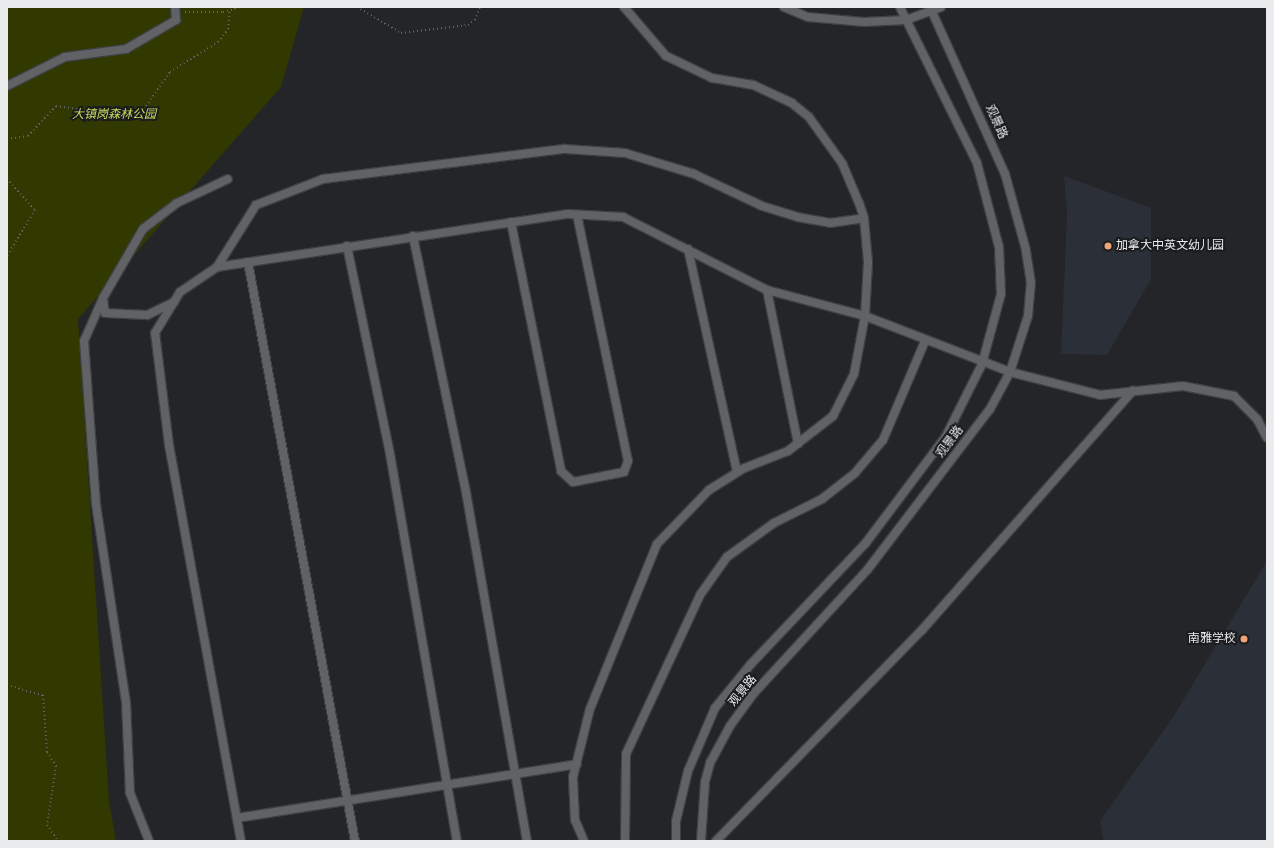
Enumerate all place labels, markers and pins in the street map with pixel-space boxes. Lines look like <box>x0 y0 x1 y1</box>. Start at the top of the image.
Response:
place label: 加拿大中英文幼儿园 <box>1116 239 1224 253</box>
marker: 加拿大中英文幼儿园 <box>1103 241 1113 251</box>
place label: 南雅学校 <box>1188 632 1236 646</box>
marker: 南雅学校 <box>1239 634 1249 644</box>

